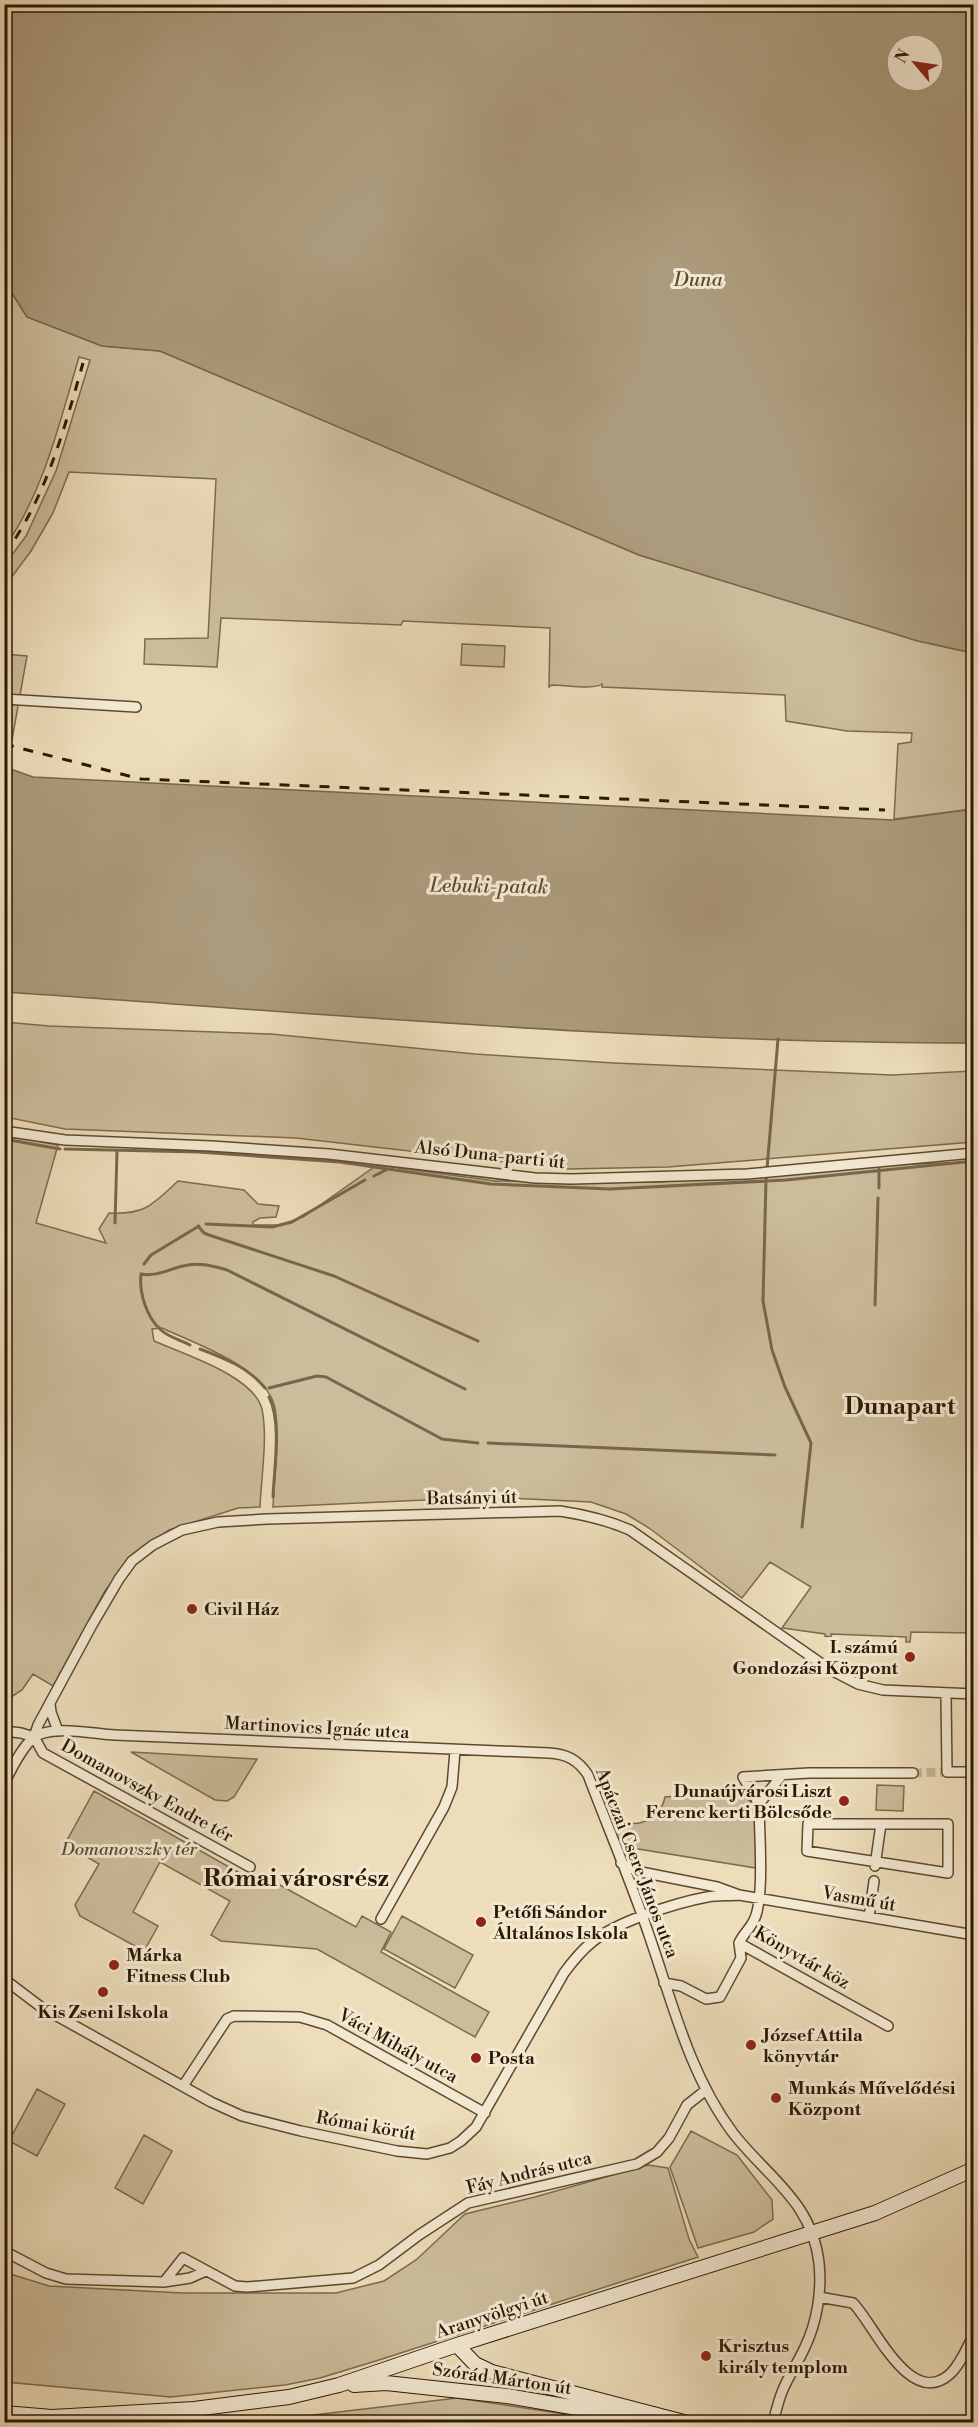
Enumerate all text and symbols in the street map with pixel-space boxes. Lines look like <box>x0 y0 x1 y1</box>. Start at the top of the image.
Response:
north arrow <box>885 33 945 93</box>
text: N <box>891 46 915 67</box>
water label: Duna <box>673 268 723 293</box>
water label: Lebuki-patak <box>429 873 548 901</box>
street label: Alsó Duna-parti út <box>413 1136 567 1174</box>
district label: Dunapart <box>844 1392 956 1422</box>
street label: Batsányi út <box>425 1486 518 1510</box>
place label: Civil Ház <box>204 1598 280 1621</box>
marker: Civil Ház <box>185 1602 199 1616</box>
place label: I. számú Gondozási Központ <box>733 1636 899 1680</box>
marker: I. számú Gondozási Központ <box>903 1650 917 1664</box>
street label: Martinovics Ignác utca <box>224 1712 411 1744</box>
street label: Domanovszky Endre tér <box>57 1734 237 1848</box>
street label: Apáczai Csere János utca <box>590 1764 684 1962</box>
place label: Dunaújvárosi Liszt Ferenc kerti Bölcsőde <box>646 1780 833 1824</box>
marker: Dunaújvárosi Liszt Ferenc kerti Bölcsőde <box>837 1794 851 1808</box>
park label: Domanovszky tér <box>60 1838 197 1861</box>
district label: Római városrész <box>203 1864 389 1894</box>
street label: Vasmű út <box>819 1881 898 1917</box>
place label: Petőfi Sándor Általános Iskola <box>492 1901 628 1945</box>
marker: Petőfi Sándor Általános Iskola <box>474 1915 488 1929</box>
street label: Könyvtár köz <box>750 1921 854 1995</box>
place label: Márka Fitness Club <box>126 1944 230 1988</box>
marker: Márka Fitness Club <box>107 1958 121 1972</box>
marker: Kis Zseni Iskola <box>96 1985 110 1999</box>
place label: Kis Zseni Iskola <box>37 2001 169 2024</box>
street label: Váci Mihály utca <box>333 2003 463 2089</box>
place label: József Attila könyvtár <box>760 2024 863 2068</box>
marker: József Attila könyvtár <box>744 2038 758 2052</box>
place label: Posta <box>488 2047 535 2070</box>
marker: Posta <box>469 2051 483 2065</box>
place label: Munkás Művelődési Központ <box>788 2077 956 2121</box>
marker: Munkás Művelődési Központ <box>769 2091 783 2105</box>
street label: Római körút <box>314 2106 418 2146</box>
street label: Fáy András utca <box>464 2146 595 2200</box>
street label: Aranyvölgyi út <box>432 2286 552 2344</box>
place label: Krisztus király templom <box>718 2335 849 2379</box>
marker: Krisztus király templom <box>699 2349 713 2363</box>
street label: Szórád Márton út <box>431 2358 574 2400</box>

